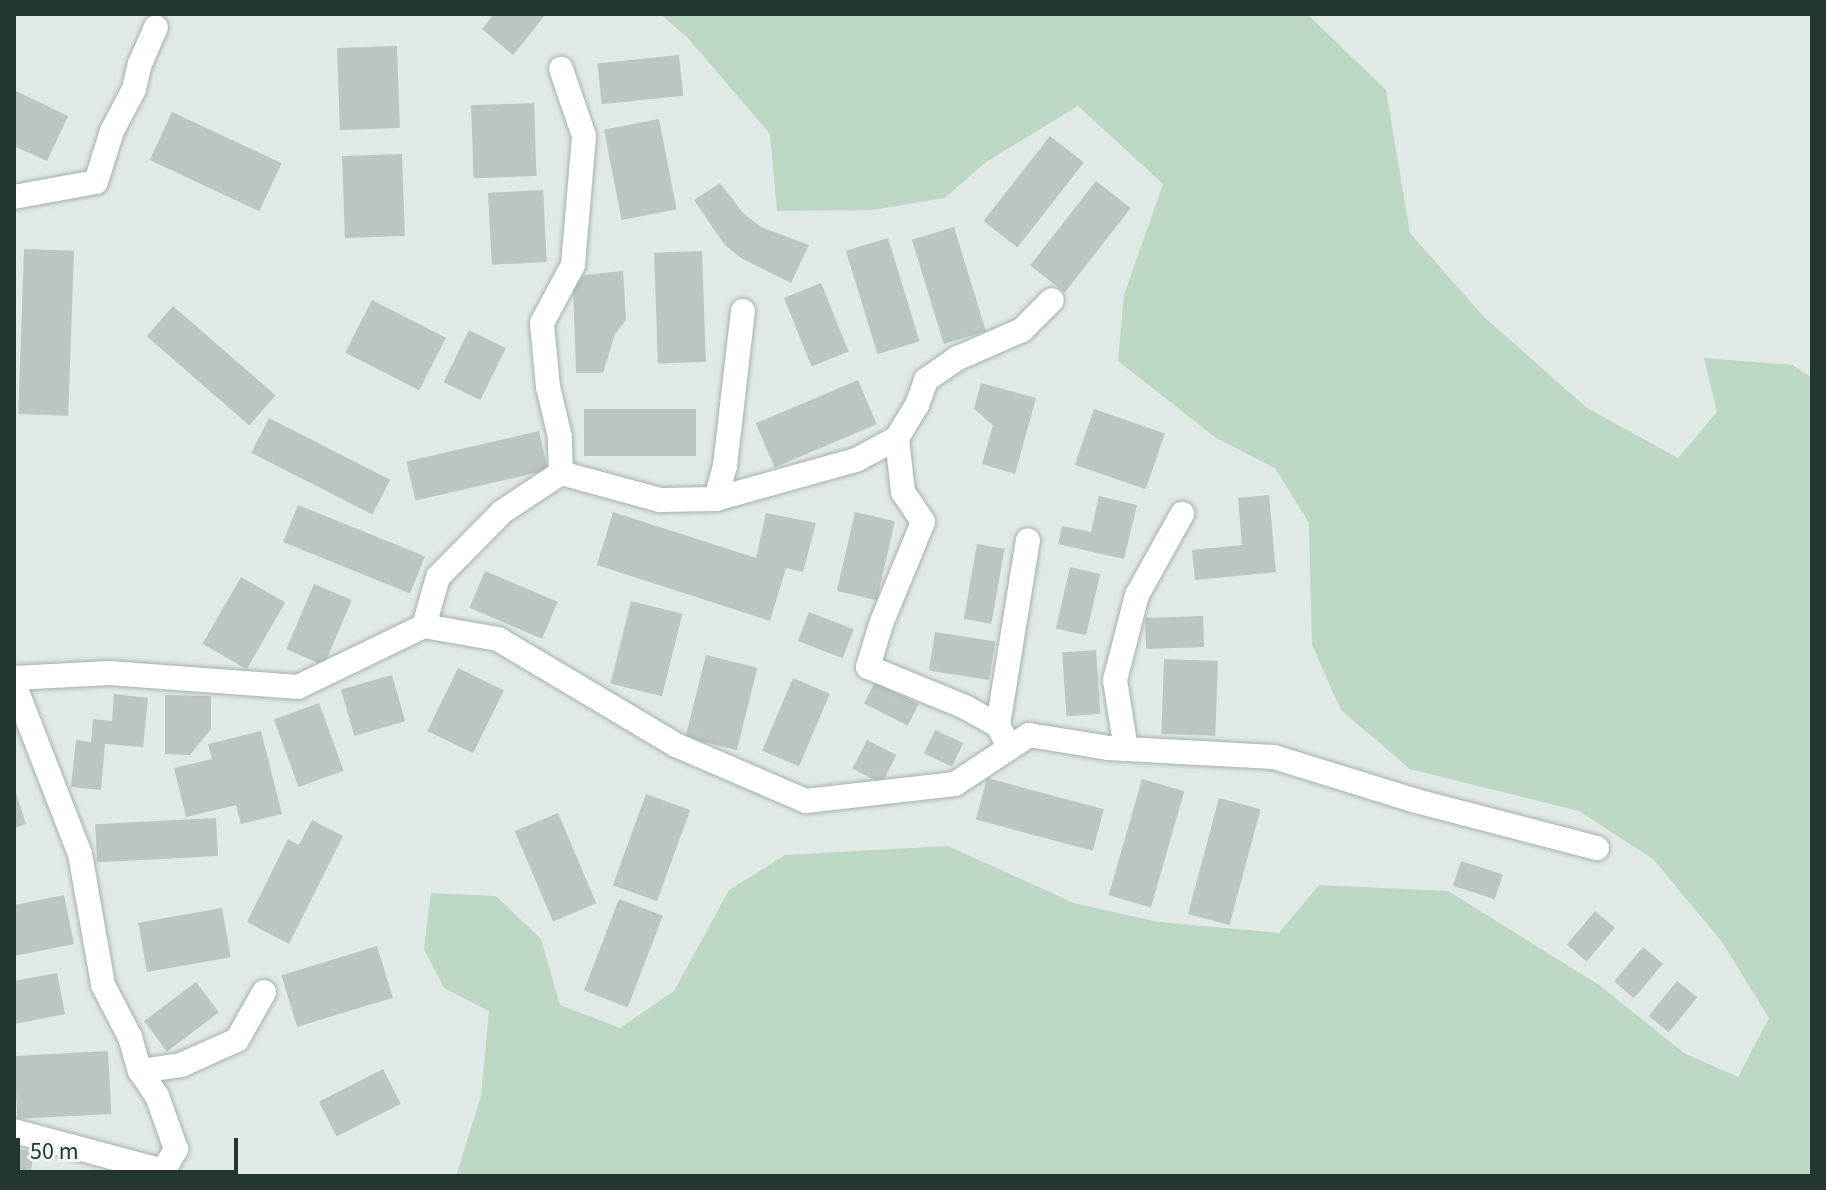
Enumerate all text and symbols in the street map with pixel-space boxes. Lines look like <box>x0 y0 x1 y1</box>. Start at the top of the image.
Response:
scale bar <box>20 1122 242 1172</box>
text: 50 m <box>30 1134 79 1169</box>

